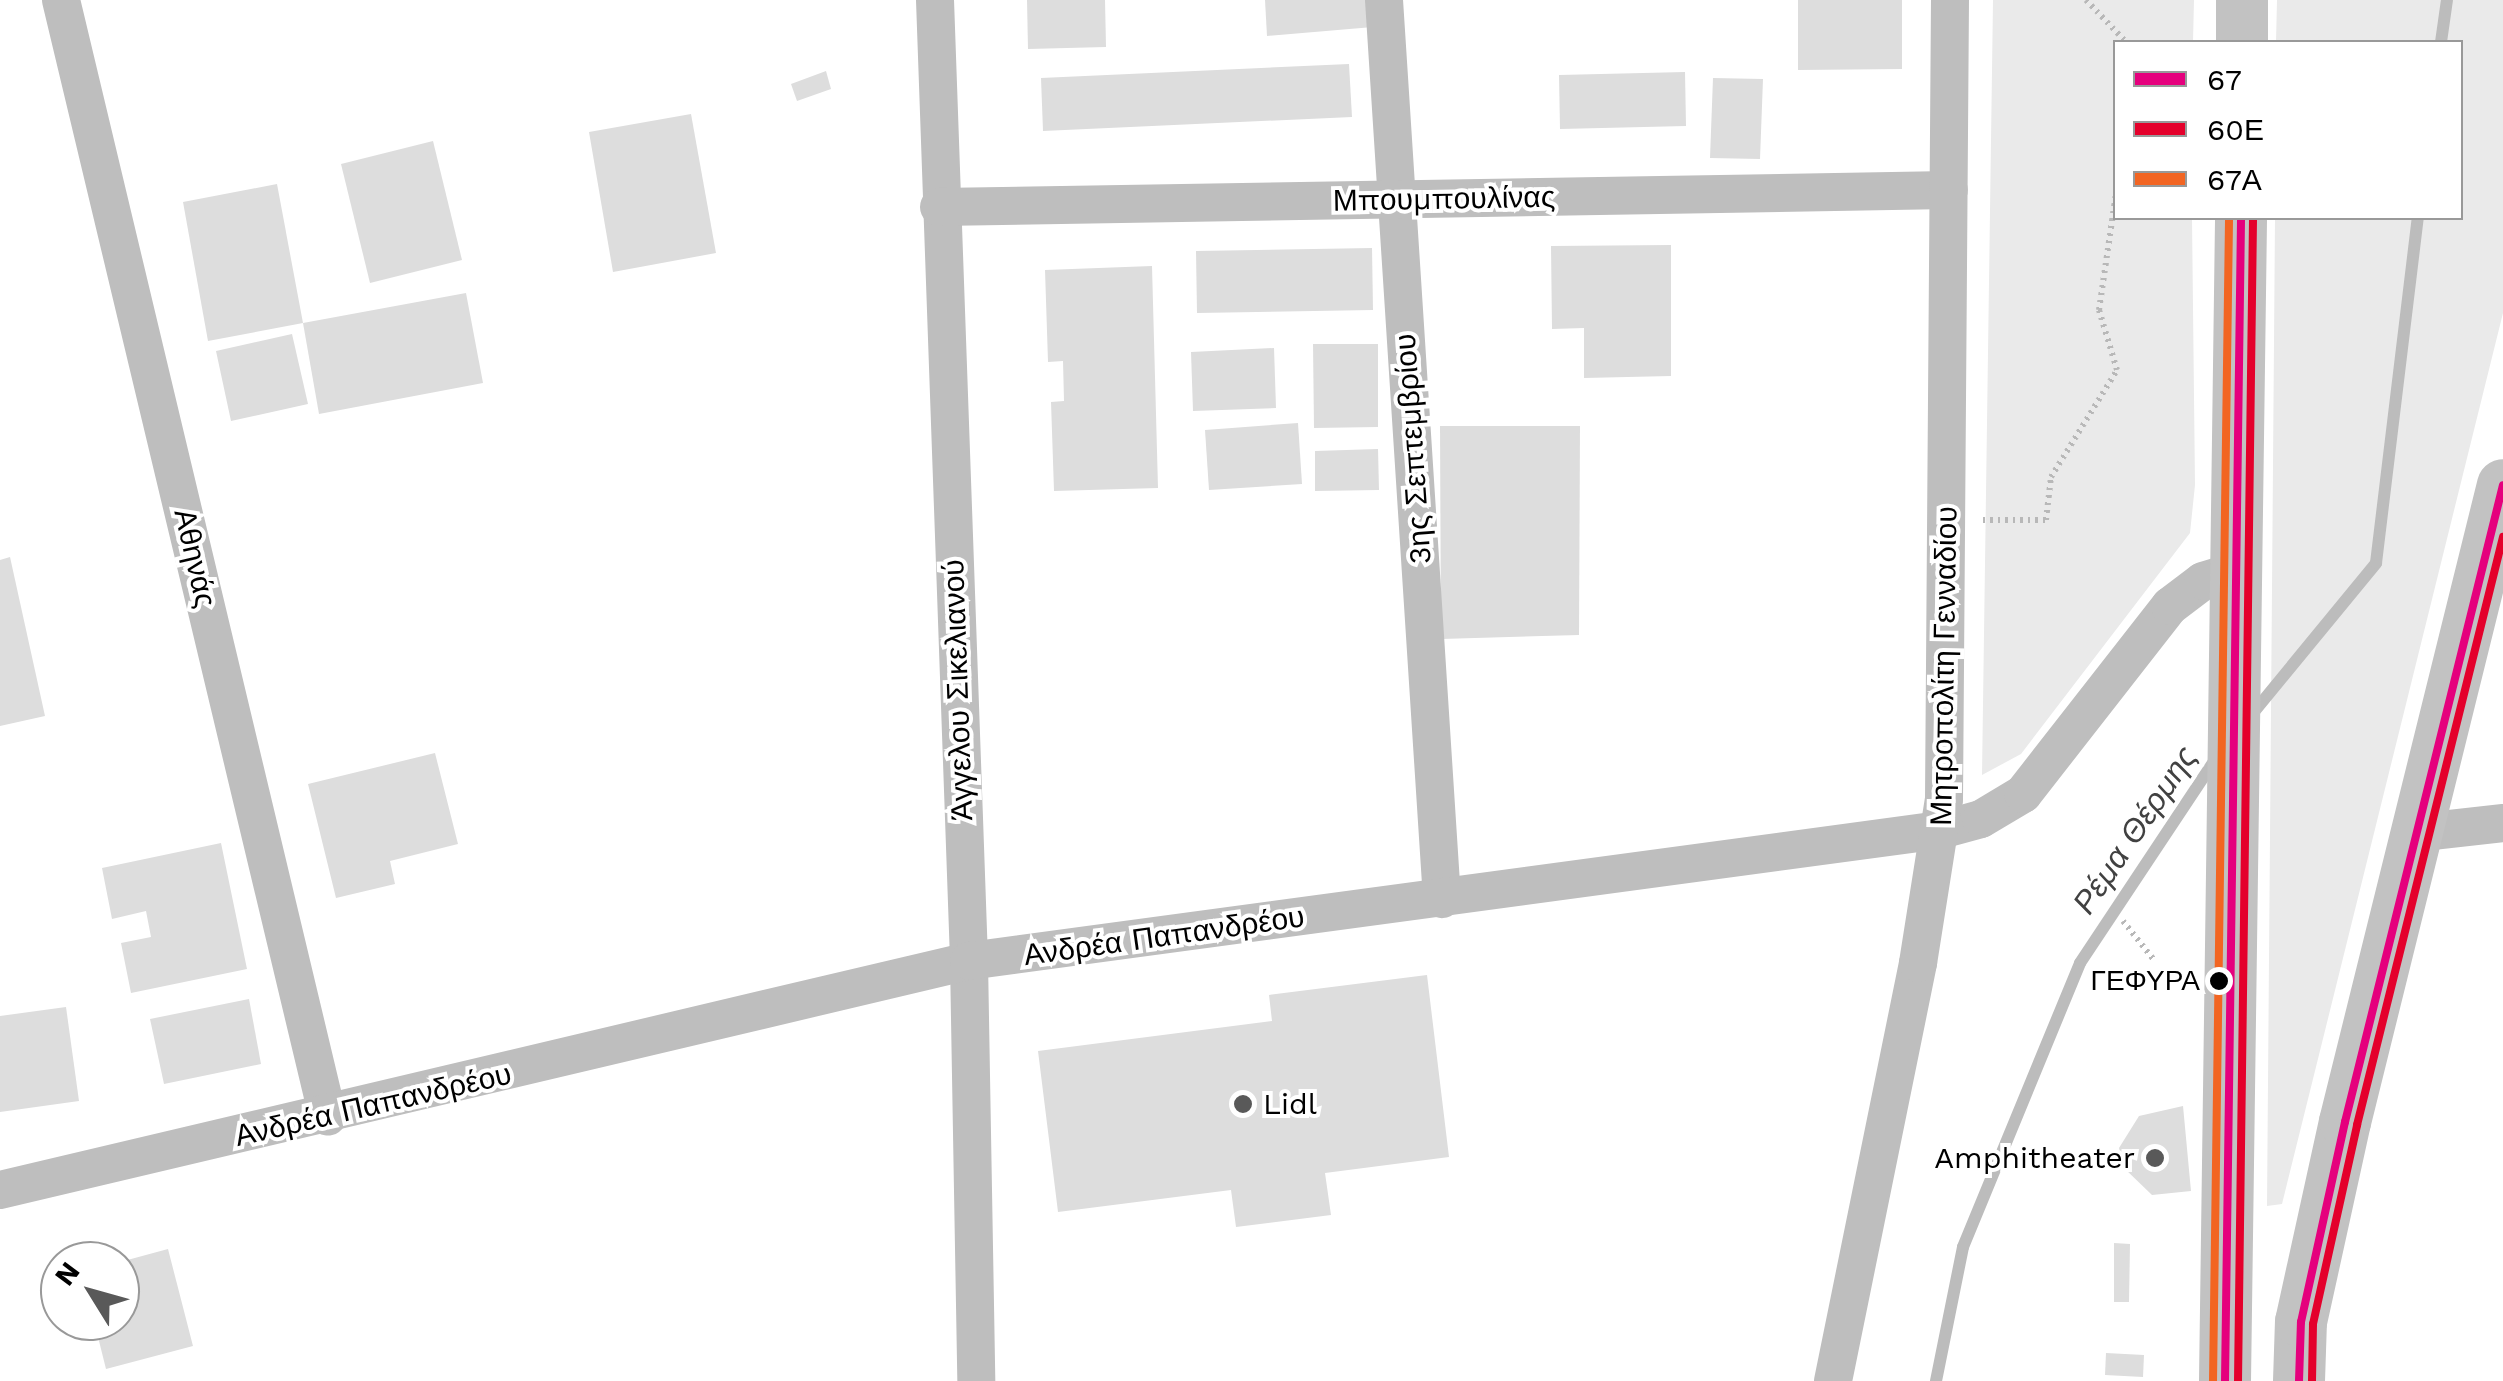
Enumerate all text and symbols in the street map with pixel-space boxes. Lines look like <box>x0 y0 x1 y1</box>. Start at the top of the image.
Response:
legend <box>2113 40 2463 220</box>
text: 67 <box>2207 62 2242 97</box>
text: 60Ε <box>2207 112 2264 147</box>
text: 67Α <box>2207 162 2262 197</box>
street label: Μπουμπουλίνας <box>1332 179 1556 219</box>
street label: 3ης Σεπτεμβρίου <box>1387 333 1439 565</box>
street label: Αθηνάς <box>166 505 224 611</box>
street label: Μητροπολίτη Γενναδίου <box>1923 506 1965 826</box>
street label: Άγγελου Σικελιανού <box>935 559 981 821</box>
water label: Ρέμα Θέρμης <box>2065 739 2205 921</box>
street label: Ανδρέα Παπανδρέου <box>1021 898 1307 974</box>
place label: ΓΕΦΥΡΑ <box>2091 964 2200 998</box>
marker: ΓΕΦΥΡΑ <box>2209 971 2229 991</box>
street label: Ανδρέα Παπανδρέου <box>231 1056 515 1154</box>
place label: Lidl <box>1263 1086 1317 1122</box>
marker: Lidl <box>1232 1093 1254 1115</box>
place label: Amphitheater <box>1934 1140 2135 1176</box>
marker: Amphitheater <box>2144 1147 2166 1169</box>
north arrow <box>40 1241 140 1341</box>
text: N <box>48 1256 87 1292</box>

